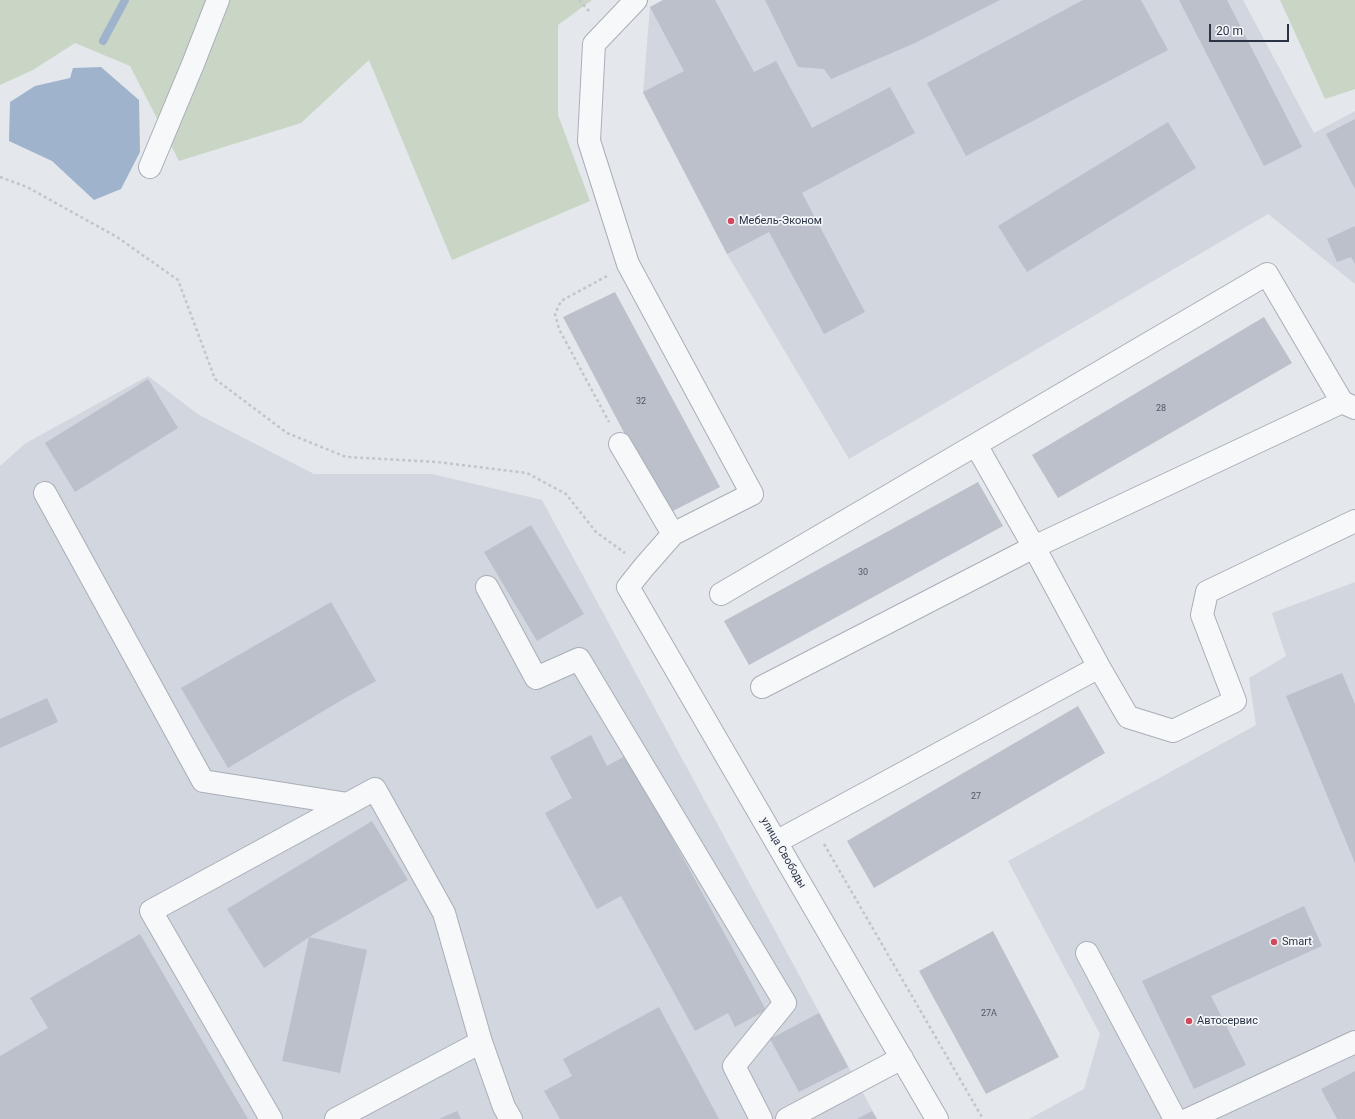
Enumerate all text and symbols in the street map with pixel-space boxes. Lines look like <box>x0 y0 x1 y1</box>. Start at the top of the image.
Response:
scale bar <box>1211 16 1291 42</box>
text: 20 m <box>1216 24 1243 38</box>
place label: Мебель-Эконом <box>739 214 822 228</box>
marker: Мебель-Эконом <box>726 216 736 226</box>
house number: 32 <box>636 397 646 407</box>
house number: 28 <box>1156 404 1166 414</box>
house number: 30 <box>858 568 868 578</box>
house number: 27 <box>971 792 981 802</box>
street label: улица Свободы <box>757 815 809 891</box>
place label: Smart <box>1282 935 1312 949</box>
marker: Smart <box>1269 937 1279 947</box>
house number: 27А <box>981 1009 997 1019</box>
place label: Автосервис <box>1197 1014 1258 1028</box>
marker: Автосервис <box>1184 1016 1194 1026</box>

